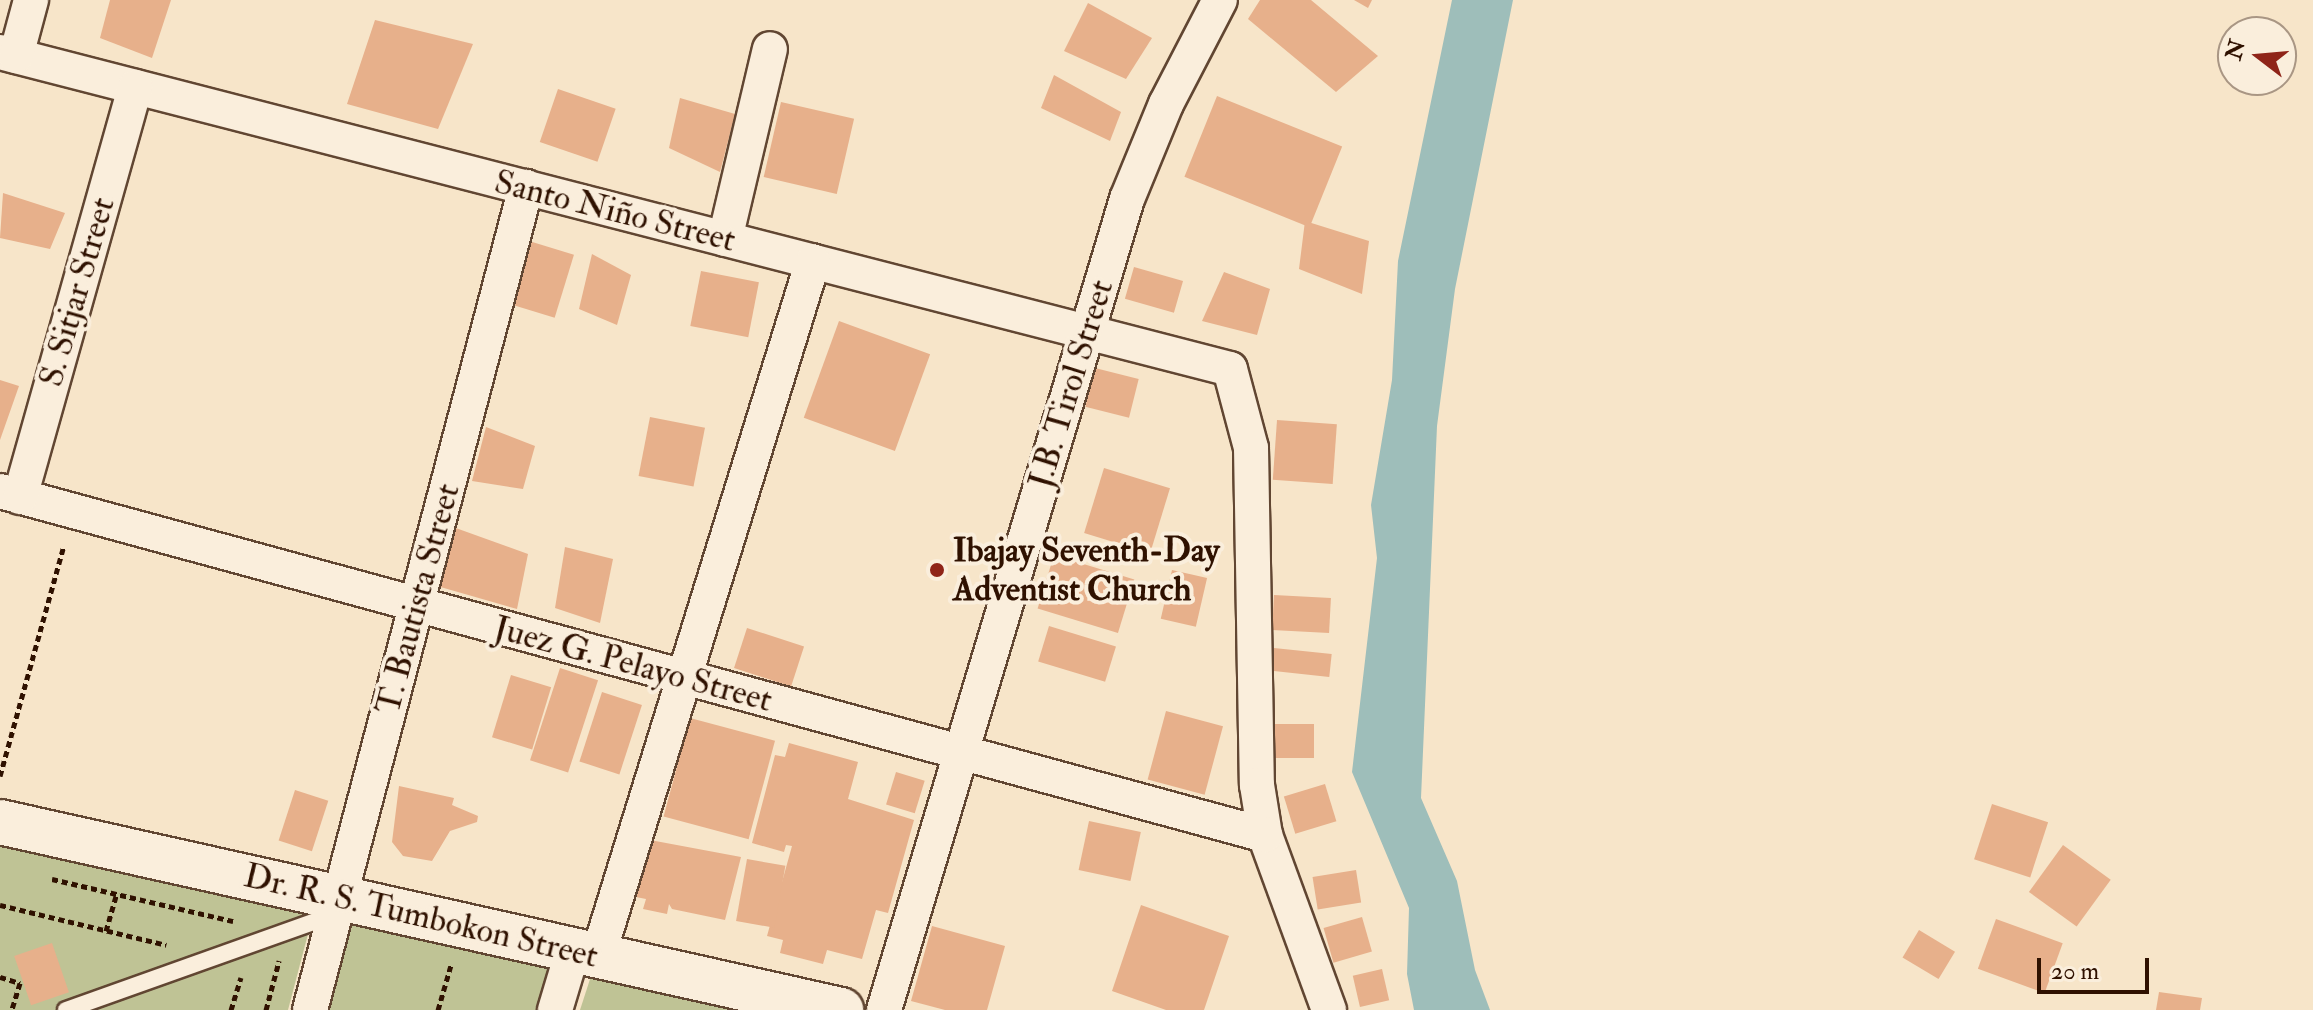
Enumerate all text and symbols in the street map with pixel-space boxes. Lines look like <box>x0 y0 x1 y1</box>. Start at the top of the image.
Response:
north arrow <box>2217 16 2297 96</box>
text: N <box>2220 37 2252 63</box>
street label: Santo Niño Street <box>490 161 740 261</box>
street label: S. Sitjar Street <box>31 193 123 391</box>
street label: J.B. Tirol Street <box>1020 275 1122 493</box>
street label: T. Bautista Street <box>368 479 468 719</box>
place label: Ibajay Seventh-Day Adventist Church <box>953 530 1220 610</box>
marker: Ibajay Seventh-Day Adventist Church <box>928 561 946 579</box>
street label: Juez G. Pelayo Street <box>489 607 777 721</box>
street label: Dr. R. S. Tumbokon Street <box>240 855 602 977</box>
scale bar <box>2041 942 2153 992</box>
text: 20 m <box>2051 956 2099 987</box>

